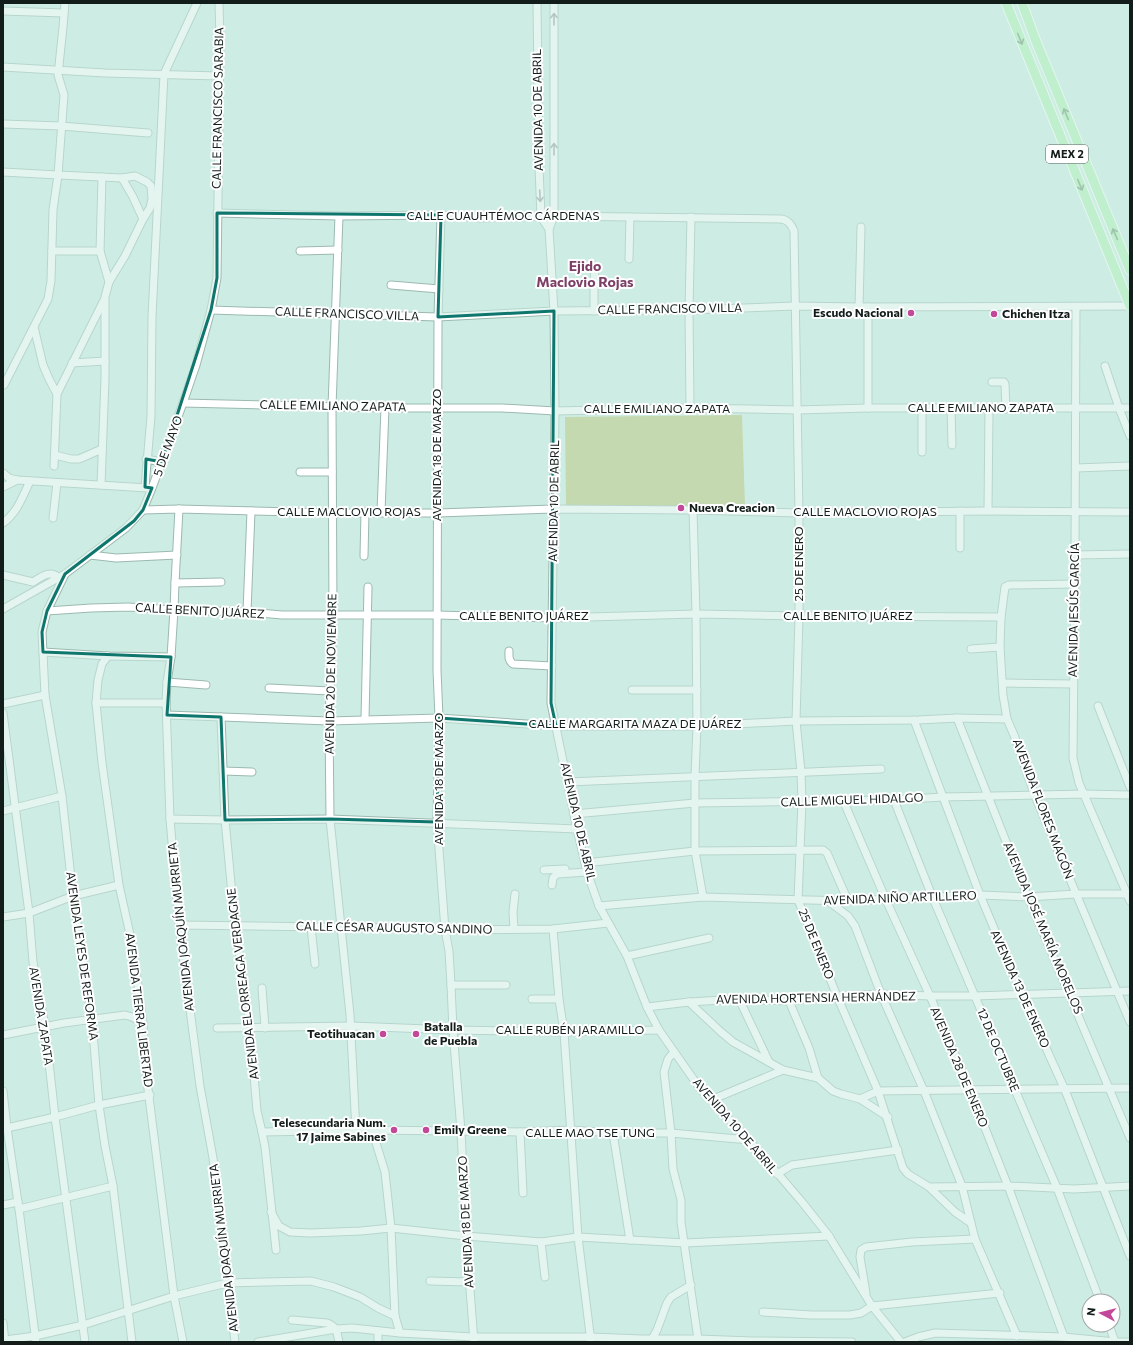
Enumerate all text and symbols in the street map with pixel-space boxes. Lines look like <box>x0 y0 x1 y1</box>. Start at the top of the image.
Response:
one-way arrow <box>550 13 558 26</box>
street label: CALLE FRANCISCO SARABIA <box>209 27 225 189</box>
one-way arrow <box>1017 33 1025 45</box>
street label: AVENIDA 10 DE ABRIL <box>529 49 545 171</box>
one-way arrow <box>1061 108 1069 120</box>
one-way arrow <box>550 143 558 156</box>
road number: MEX 2 <box>1046 145 1088 163</box>
one-way arrow <box>1077 179 1084 191</box>
one-way arrow <box>537 189 544 202</box>
street label: CALLE CUAUHTÉMOC CÁRDENAS <box>406 208 600 222</box>
one-way arrow <box>1110 229 1118 241</box>
district label: Ejido Maclovio Rojas <box>536 257 634 290</box>
street label: CALLE FRANCISCO VILLA <box>598 300 742 316</box>
street label: CALLE FRANCISCO VILLA <box>275 303 419 323</box>
place label: Escudo Nacional <box>813 305 903 319</box>
place label: Chichen Itza <box>1002 306 1070 320</box>
marker: Escudo Nacional <box>906 308 916 318</box>
marker: Chichen Itza <box>989 309 999 319</box>
street label: AVENIDA 18 DE MARZO <box>429 388 443 521</box>
street label: CALLE EMILIANO ZAPATA <box>260 397 406 413</box>
street label: CALLE EMILIANO ZAPATA <box>908 400 1054 414</box>
street label: CALLE EMILIANO ZAPATA <box>584 401 730 415</box>
street label: 5 DE MAYO <box>150 413 185 478</box>
street label: AVENIDA 10 DE ABRIL <box>545 440 561 562</box>
place label: Nueva Creacion <box>689 500 775 514</box>
marker: Nueva Creacion <box>676 503 686 513</box>
street label: CALLE MACLOVIO ROJAS <box>277 504 421 519</box>
street label: CALLE MACLOVIO ROJAS <box>793 504 937 519</box>
street label: 25 DE ENERO <box>791 526 805 602</box>
street label: AVENIDA JESÚS GARCÍA <box>1065 542 1082 677</box>
street label: AVENIDA 20 DE NOVIEMBRE <box>322 593 338 755</box>
street label: CALLE BENITO JUÁREZ <box>135 600 265 621</box>
street label: CALLE BENITO JUÁREZ <box>459 608 589 623</box>
street label: CALLE BENITO JUÁREZ <box>783 608 913 623</box>
street label: AVENIDA 18 DE MARZO <box>431 712 445 845</box>
street label: CALLE MARGARITA MAZA DE JUÁREZ <box>528 716 742 731</box>
street label: AVENIDA FLORES MAGÓN <box>1011 737 1077 881</box>
street label: AVENIDA 10 DE ABRIL <box>558 761 600 883</box>
street label: CALLE MIGUEL HIDALGO <box>780 790 924 808</box>
street label: AVENIDA JOSÉ MARÍA MORELOS <box>1000 840 1087 1016</box>
street label: AVENIDA JOAQUÍN MURRIETA <box>164 842 197 1012</box>
street label: AVENIDA LEYES DE REFORMA <box>64 871 102 1041</box>
street label: AVENIDA ELORREAGA VERDAGNE <box>223 887 261 1081</box>
street label: AVENIDA NIÑO ARTILLERO <box>823 887 977 907</box>
street label: 25 DE ENERO <box>796 906 838 981</box>
street label: CALLE CÉSAR AUGUSTO SANDINO <box>296 918 493 936</box>
street label: AVENIDA 13 DE ENERO <box>989 927 1053 1050</box>
street label: AVENIDA TIERRA LIBERTAD <box>124 932 156 1088</box>
street label: AVENIDA ZAPATA <box>27 966 57 1066</box>
street label: AVENIDA HORTENSIA HERNÁNDEZ <box>716 988 916 1006</box>
street label: AVENIDA 28 DE ENERO <box>928 1004 992 1129</box>
street label: 12 DE OCTUBRE <box>975 1006 1023 1094</box>
place label: Batalla de Puebla <box>424 1019 477 1047</box>
street label: CALLE RUBÉN JARAMILLO <box>496 1022 645 1037</box>
place label: Teotihuacan <box>307 1026 375 1040</box>
marker: Teotihuacan <box>378 1029 388 1039</box>
marker: Batalla de Puebla <box>411 1029 421 1039</box>
street label: AVENIDA 10 DE ABRIL <box>690 1075 781 1176</box>
place label: Telesecundaria Num. 17 Jaime Sabines <box>272 1115 386 1144</box>
place label: Emily Greene <box>434 1122 507 1136</box>
marker: Telesecundaria Num. 17 Jaime Sabines <box>389 1125 399 1135</box>
marker: Emily Greene <box>421 1125 431 1135</box>
street label: CALLE MAO TSE TUNG <box>525 1125 655 1139</box>
street label: AVENIDA 18 DE MARZO <box>455 1155 475 1289</box>
street label: AVENIDA JOAQUÍN MURRIETA <box>206 1163 241 1333</box>
north arrow <box>1081 1293 1121 1333</box>
text: N <box>1084 1307 1098 1317</box>

